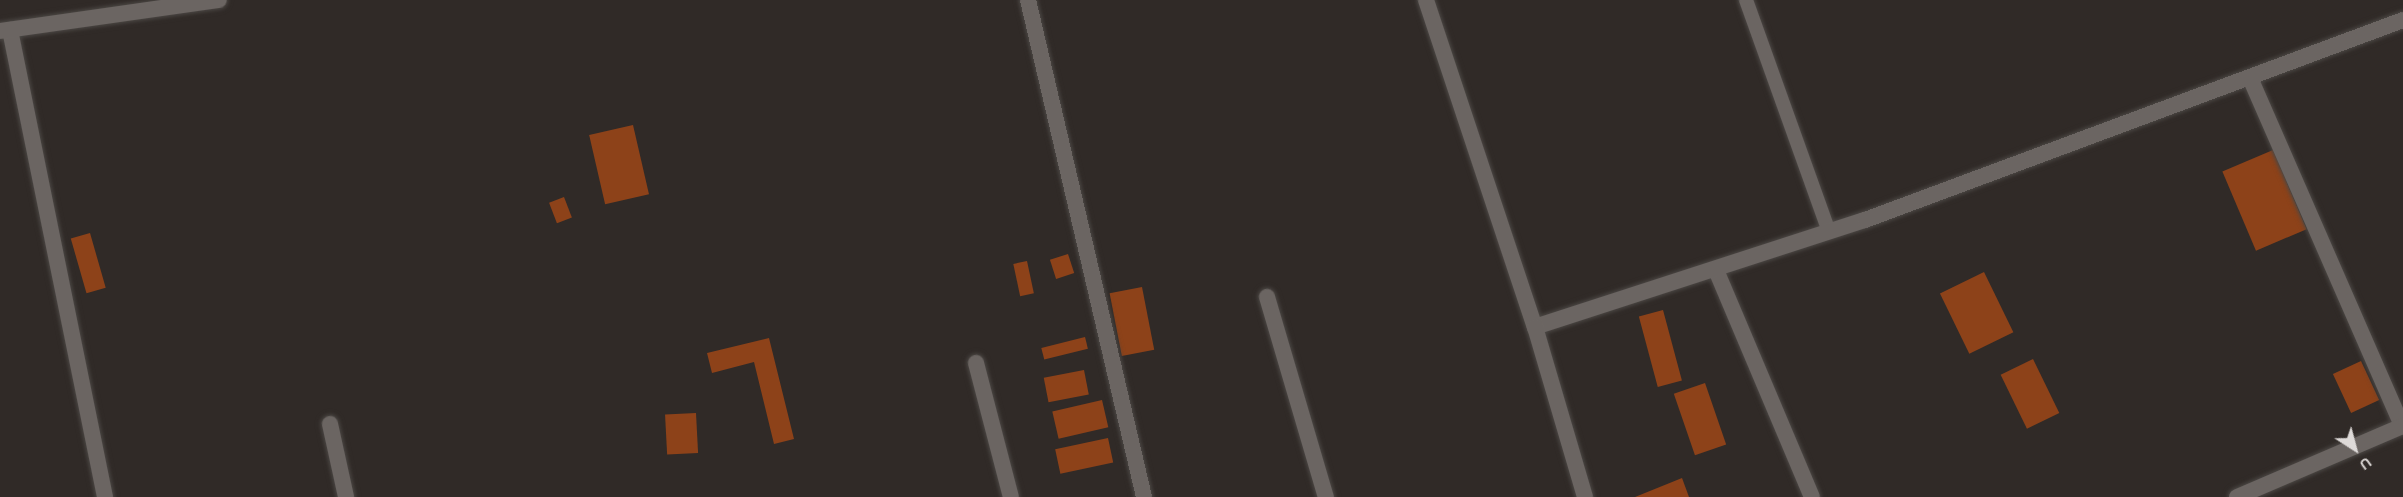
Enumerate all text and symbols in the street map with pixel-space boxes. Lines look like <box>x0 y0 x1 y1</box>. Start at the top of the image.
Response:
north arrow <box>2325 419 2385 479</box>
text: U <box>2356 453 2376 475</box>

